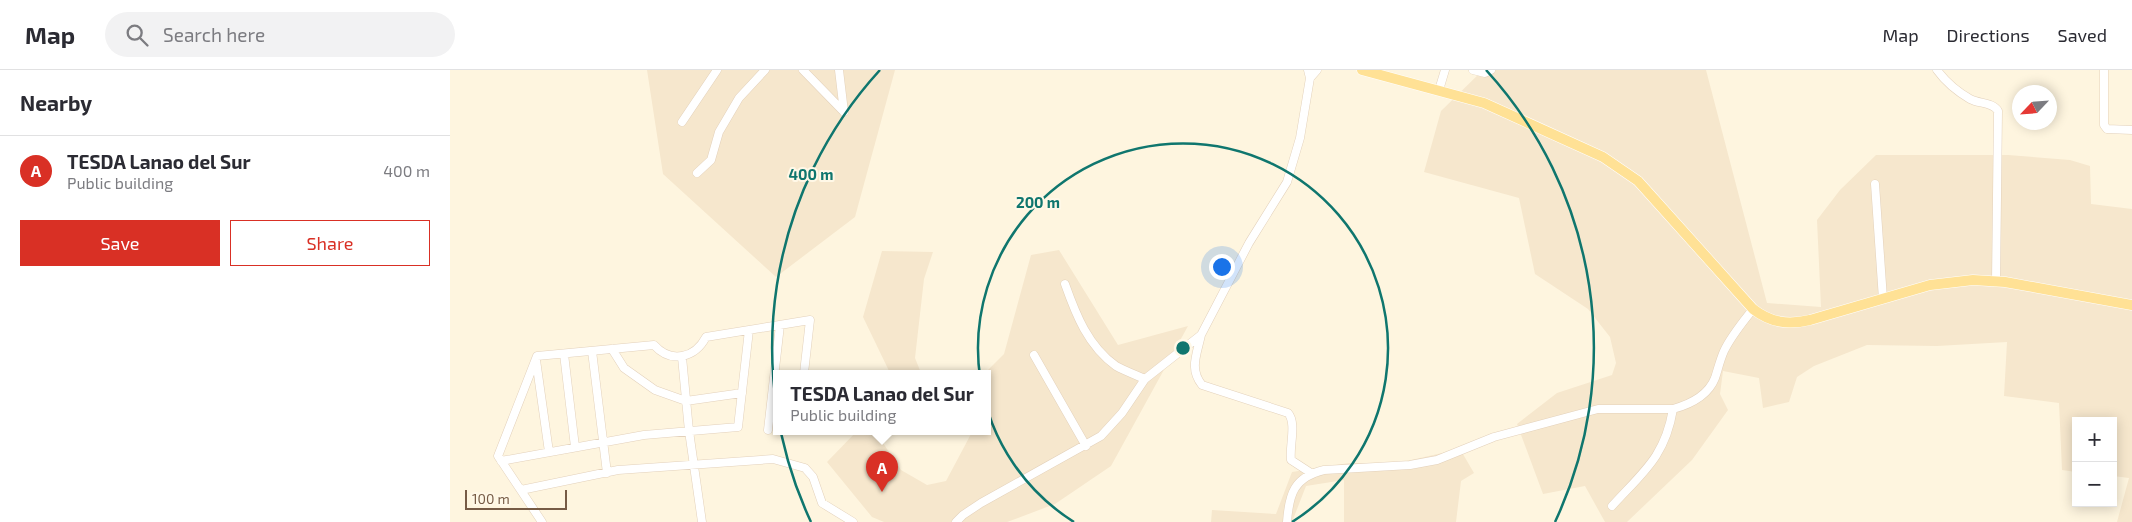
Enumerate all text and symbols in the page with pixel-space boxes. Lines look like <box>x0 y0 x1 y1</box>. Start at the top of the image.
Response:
search box <box>105 12 455 57</box>
text: Map <box>25 20 75 49</box>
icon: search <box>123 21 151 49</box>
text: Search here <box>163 23 265 46</box>
text: Map <box>1882 24 1919 46</box>
text: Directions <box>1947 24 2030 46</box>
text: Saved <box>2058 24 2107 46</box>
north arrow <box>2012 85 2057 130</box>
text: Nearby <box>20 90 92 115</box>
text: TESDA Lanao del Sur <box>67 150 251 173</box>
text: A <box>31 161 41 180</box>
text: 400 m <box>383 161 430 180</box>
text: 400 m <box>789 165 833 183</box>
text: Public building <box>67 173 173 192</box>
text: 200 m <box>1016 193 1060 211</box>
button: Save <box>20 220 220 266</box>
button: Share <box>230 220 430 266</box>
your location <box>1209 254 1235 280</box>
centre of rings <box>1174 339 1192 357</box>
popup <box>773 370 991 435</box>
text: TESDA Lanao del Sur <box>790 382 974 405</box>
text: Public building <box>790 405 896 424</box>
map controls <box>2072 417 2117 507</box>
button: + <box>2072 417 2117 462</box>
pin: A <box>866 451 898 492</box>
button: − <box>2072 462 2117 507</box>
scale bar <box>465 487 568 510</box>
text: 100 m <box>472 490 510 507</box>

